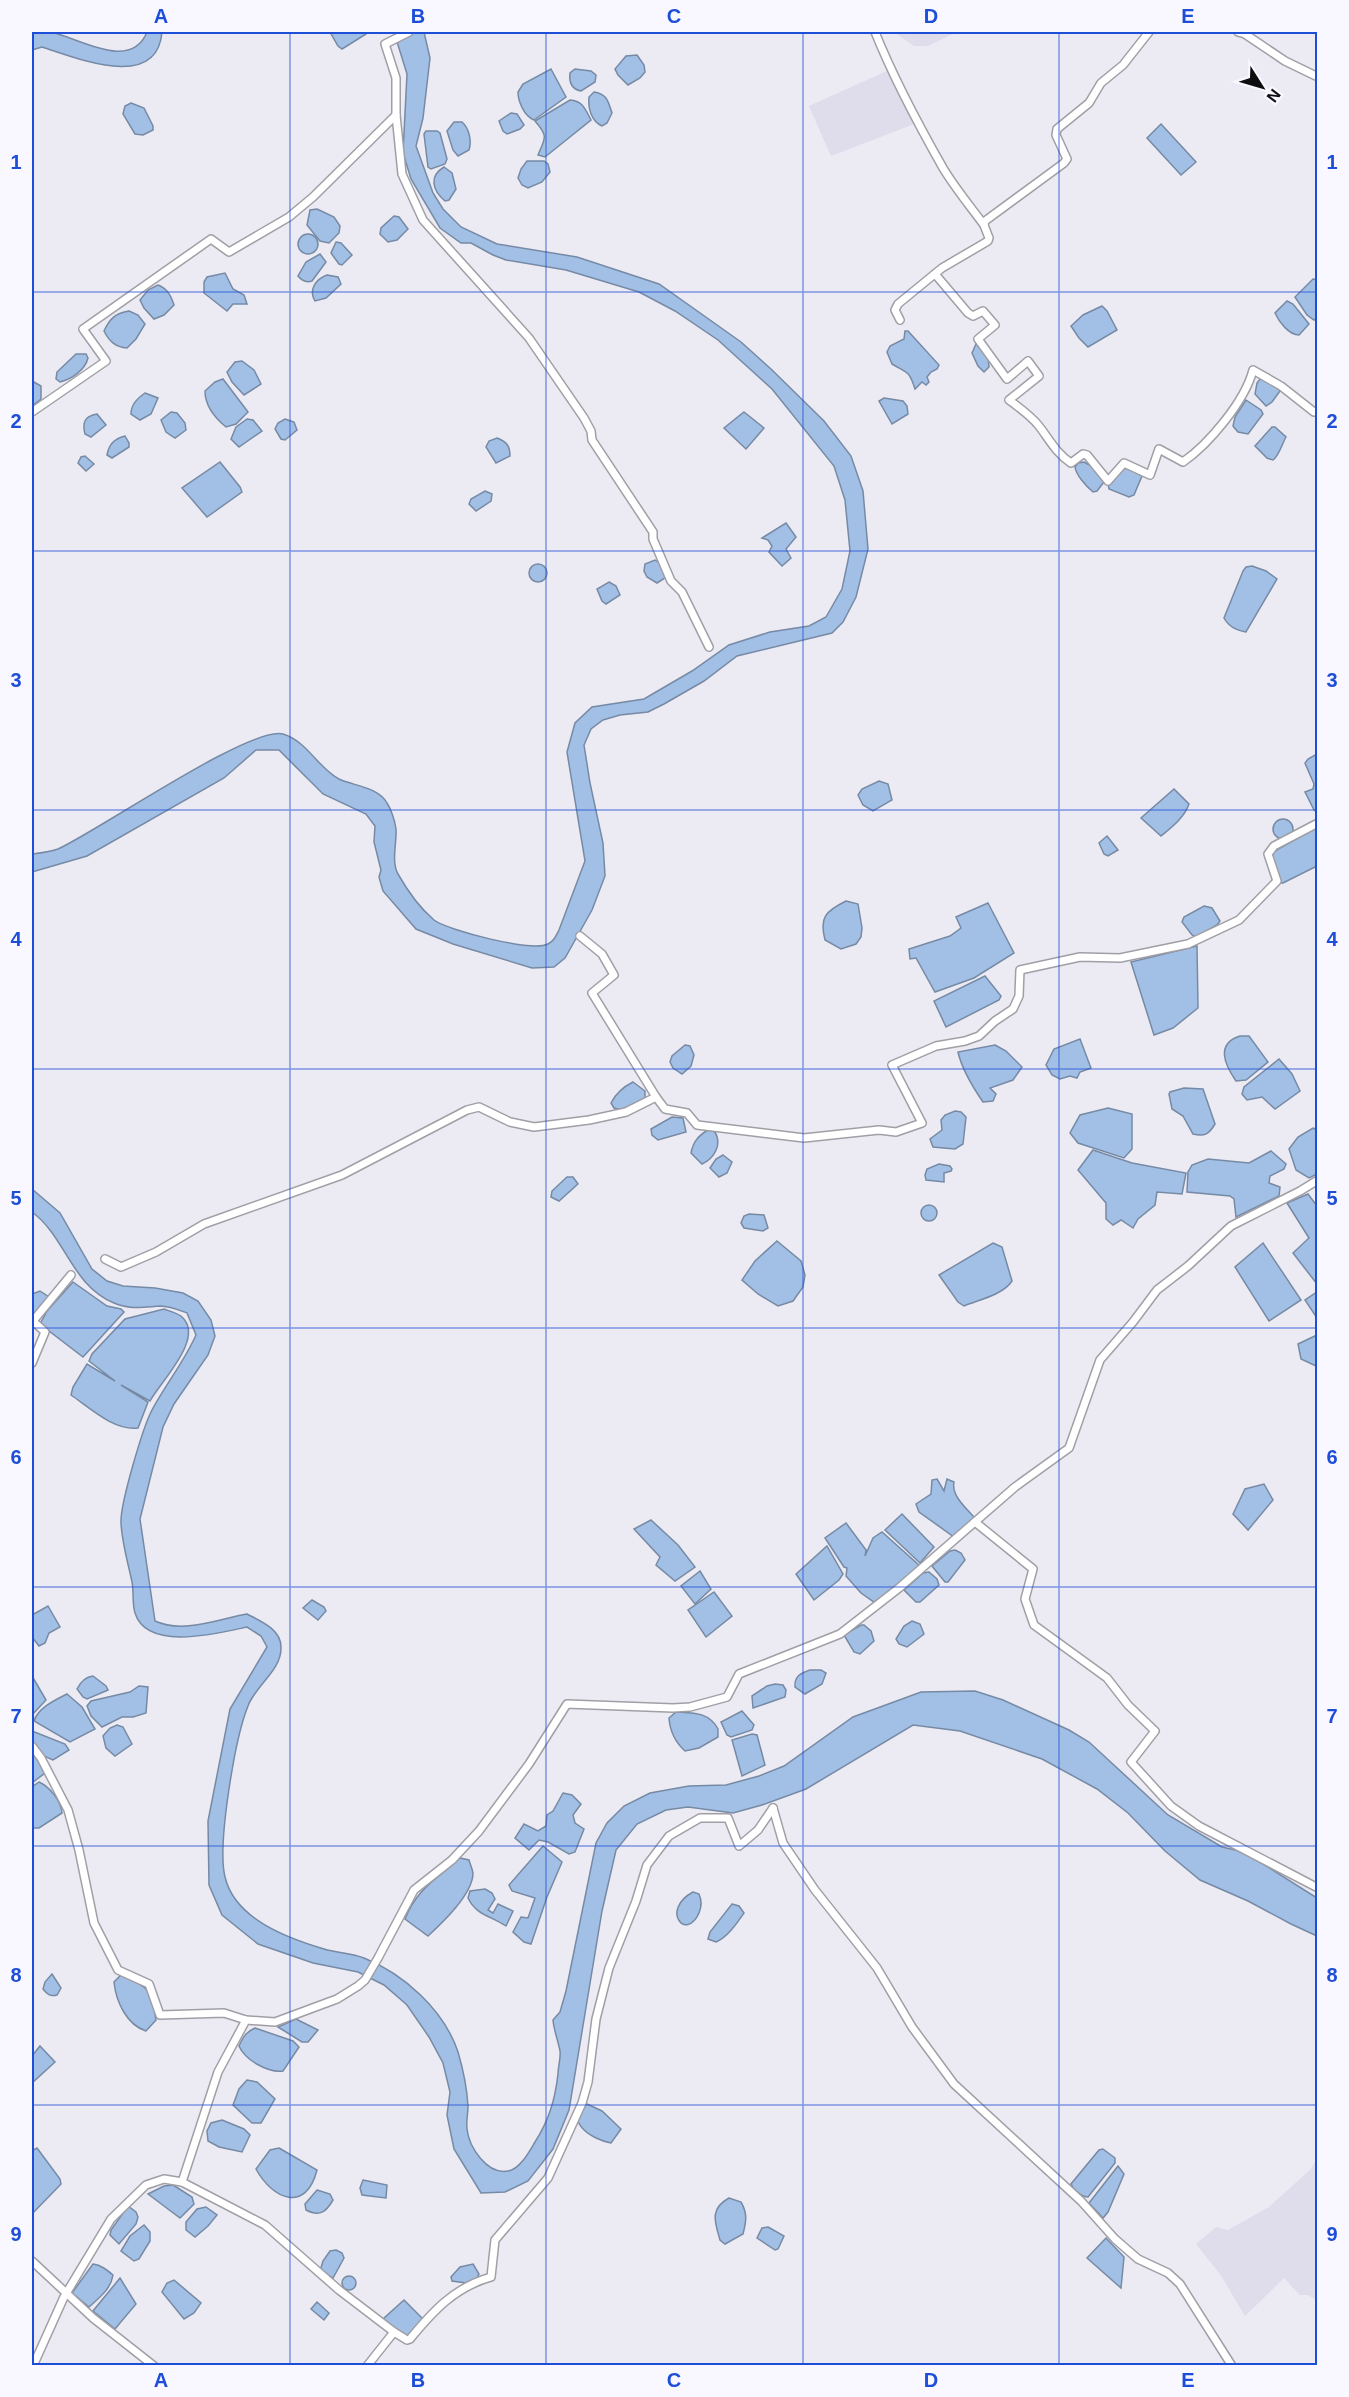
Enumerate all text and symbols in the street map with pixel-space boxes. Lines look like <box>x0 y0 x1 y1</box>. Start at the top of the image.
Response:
text: A <box>154 5 168 27</box>
text: B <box>411 5 425 27</box>
text: C <box>667 5 681 27</box>
text: D <box>924 5 938 27</box>
text: E <box>1181 5 1195 27</box>
north arrow <box>1232 57 1292 117</box>
text: N <box>1263 86 1284 105</box>
text: 1 <box>10 151 22 173</box>
text: 1 <box>1326 151 1338 173</box>
text: 2 <box>10 410 22 432</box>
text: 2 <box>1326 410 1338 432</box>
text: 3 <box>10 669 22 691</box>
text: 3 <box>1326 669 1338 691</box>
text: 4 <box>10 928 22 950</box>
text: 4 <box>1326 928 1338 950</box>
text: 5 <box>10 1187 22 1209</box>
text: 5 <box>1326 1187 1338 1209</box>
text: 6 <box>10 1446 22 1468</box>
text: 6 <box>1326 1446 1338 1468</box>
text: 7 <box>10 1705 22 1727</box>
text: 7 <box>1326 1705 1338 1727</box>
text: 8 <box>10 1964 22 1986</box>
text: 8 <box>1326 1964 1338 1986</box>
text: 9 <box>10 2223 22 2245</box>
text: 9 <box>1326 2223 1338 2245</box>
text: A <box>154 2369 168 2391</box>
text: B <box>411 2369 425 2391</box>
text: C <box>667 2369 681 2391</box>
text: D <box>924 2369 938 2391</box>
text: E <box>1181 2369 1195 2391</box>

